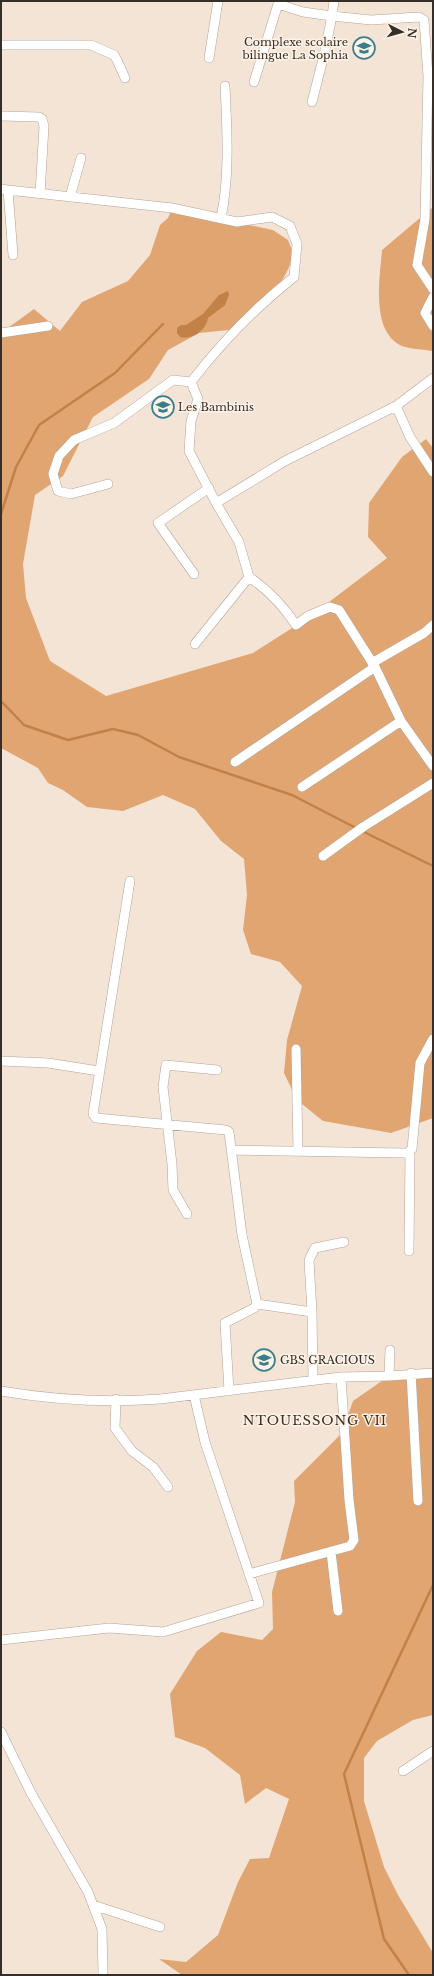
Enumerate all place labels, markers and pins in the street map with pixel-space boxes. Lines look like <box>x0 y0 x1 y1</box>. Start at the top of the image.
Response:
place label: Complexe scolaire bilingue La Sophia <box>241 35 349 62</box>
school or university icon: Complexe scolaire bilingue La Sophia <box>351 35 377 61</box>
school or university icon: Les Bambinis <box>150 394 176 420</box>
place label: Les Bambinis <box>178 400 254 414</box>
school or university icon: GBS GRACIOUS <box>251 1347 277 1373</box>
place label: GBS GRACIOUS <box>280 1353 375 1367</box>

